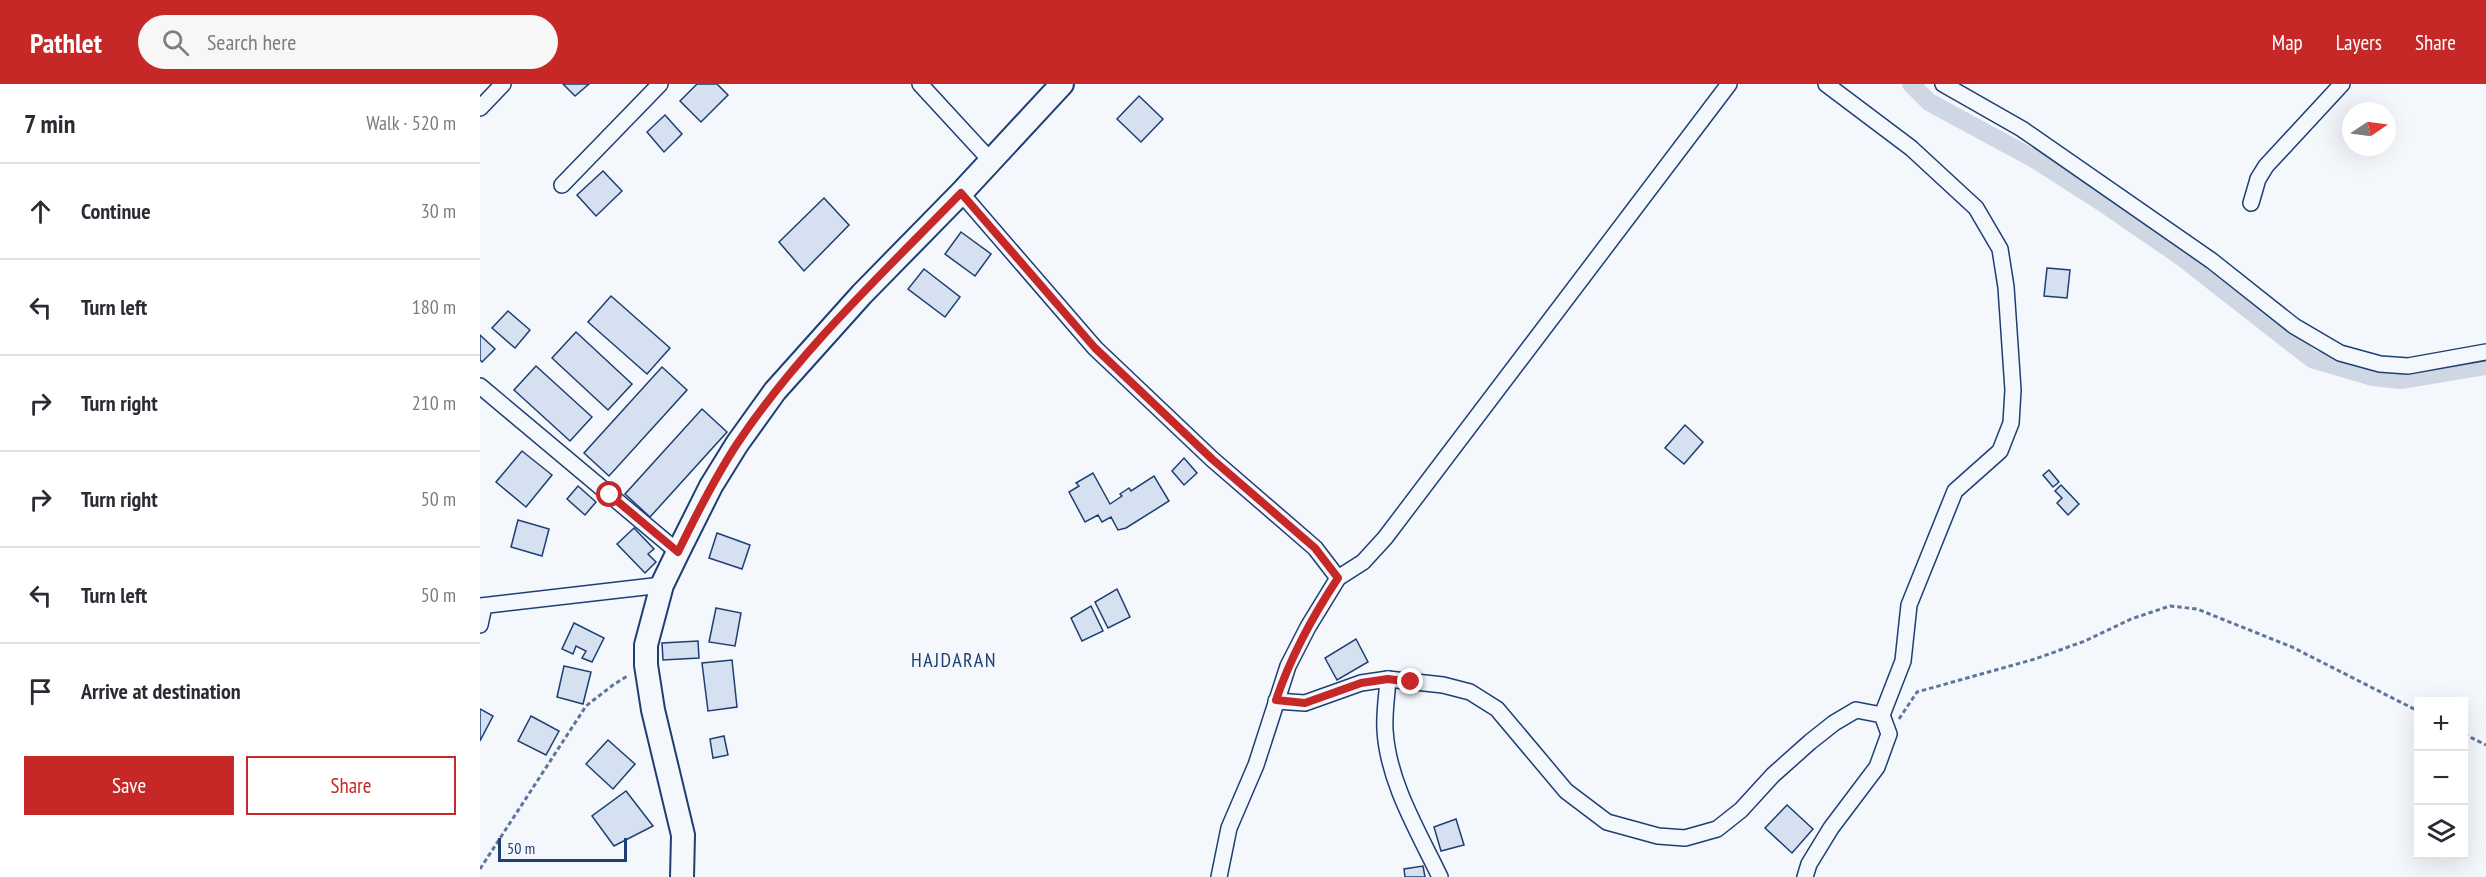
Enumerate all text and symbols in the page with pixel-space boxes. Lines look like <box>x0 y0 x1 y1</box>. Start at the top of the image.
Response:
search box <box>138 15 558 69</box>
text: Pathlet <box>30 24 102 61</box>
icon: search <box>159 26 192 59</box>
text: Search here <box>207 28 296 56</box>
text: Map <box>2272 29 2303 56</box>
text: Layers <box>2336 29 2382 56</box>
text: Share <box>2415 29 2456 56</box>
north arrow <box>2342 102 2396 156</box>
text: 7 min <box>24 107 75 140</box>
text: Walk · 520 m <box>366 110 456 136</box>
icon: ahead <box>24 195 57 228</box>
text: Continue <box>81 197 151 225</box>
text: 30 m <box>421 198 456 224</box>
icon: left <box>24 291 57 324</box>
text: Turn left <box>81 293 147 321</box>
text: 180 m <box>412 294 456 320</box>
icon: right <box>24 387 57 420</box>
text: Turn right <box>81 389 158 417</box>
text: 210 m <box>412 390 456 416</box>
route start <box>596 481 622 507</box>
icon: right <box>24 483 57 516</box>
text: Turn right <box>81 485 158 513</box>
text: 50 m <box>421 486 456 512</box>
icon: left <box>24 579 57 612</box>
text: Turn left <box>81 581 147 609</box>
text: 50 m <box>421 582 456 608</box>
district label: HAJDARAN <box>911 647 997 673</box>
route end <box>1397 668 1423 694</box>
icon: arrive <box>24 675 57 708</box>
text: Arrive at destination <box>81 677 241 705</box>
map controls <box>2414 697 2468 859</box>
button: + <box>2414 697 2468 751</box>
button: − <box>2414 751 2468 805</box>
button: Save <box>24 756 234 815</box>
button: Share <box>246 756 456 815</box>
button: layers <box>2414 805 2468 859</box>
scale bar <box>498 835 627 862</box>
text: 50 m <box>507 838 535 858</box>

